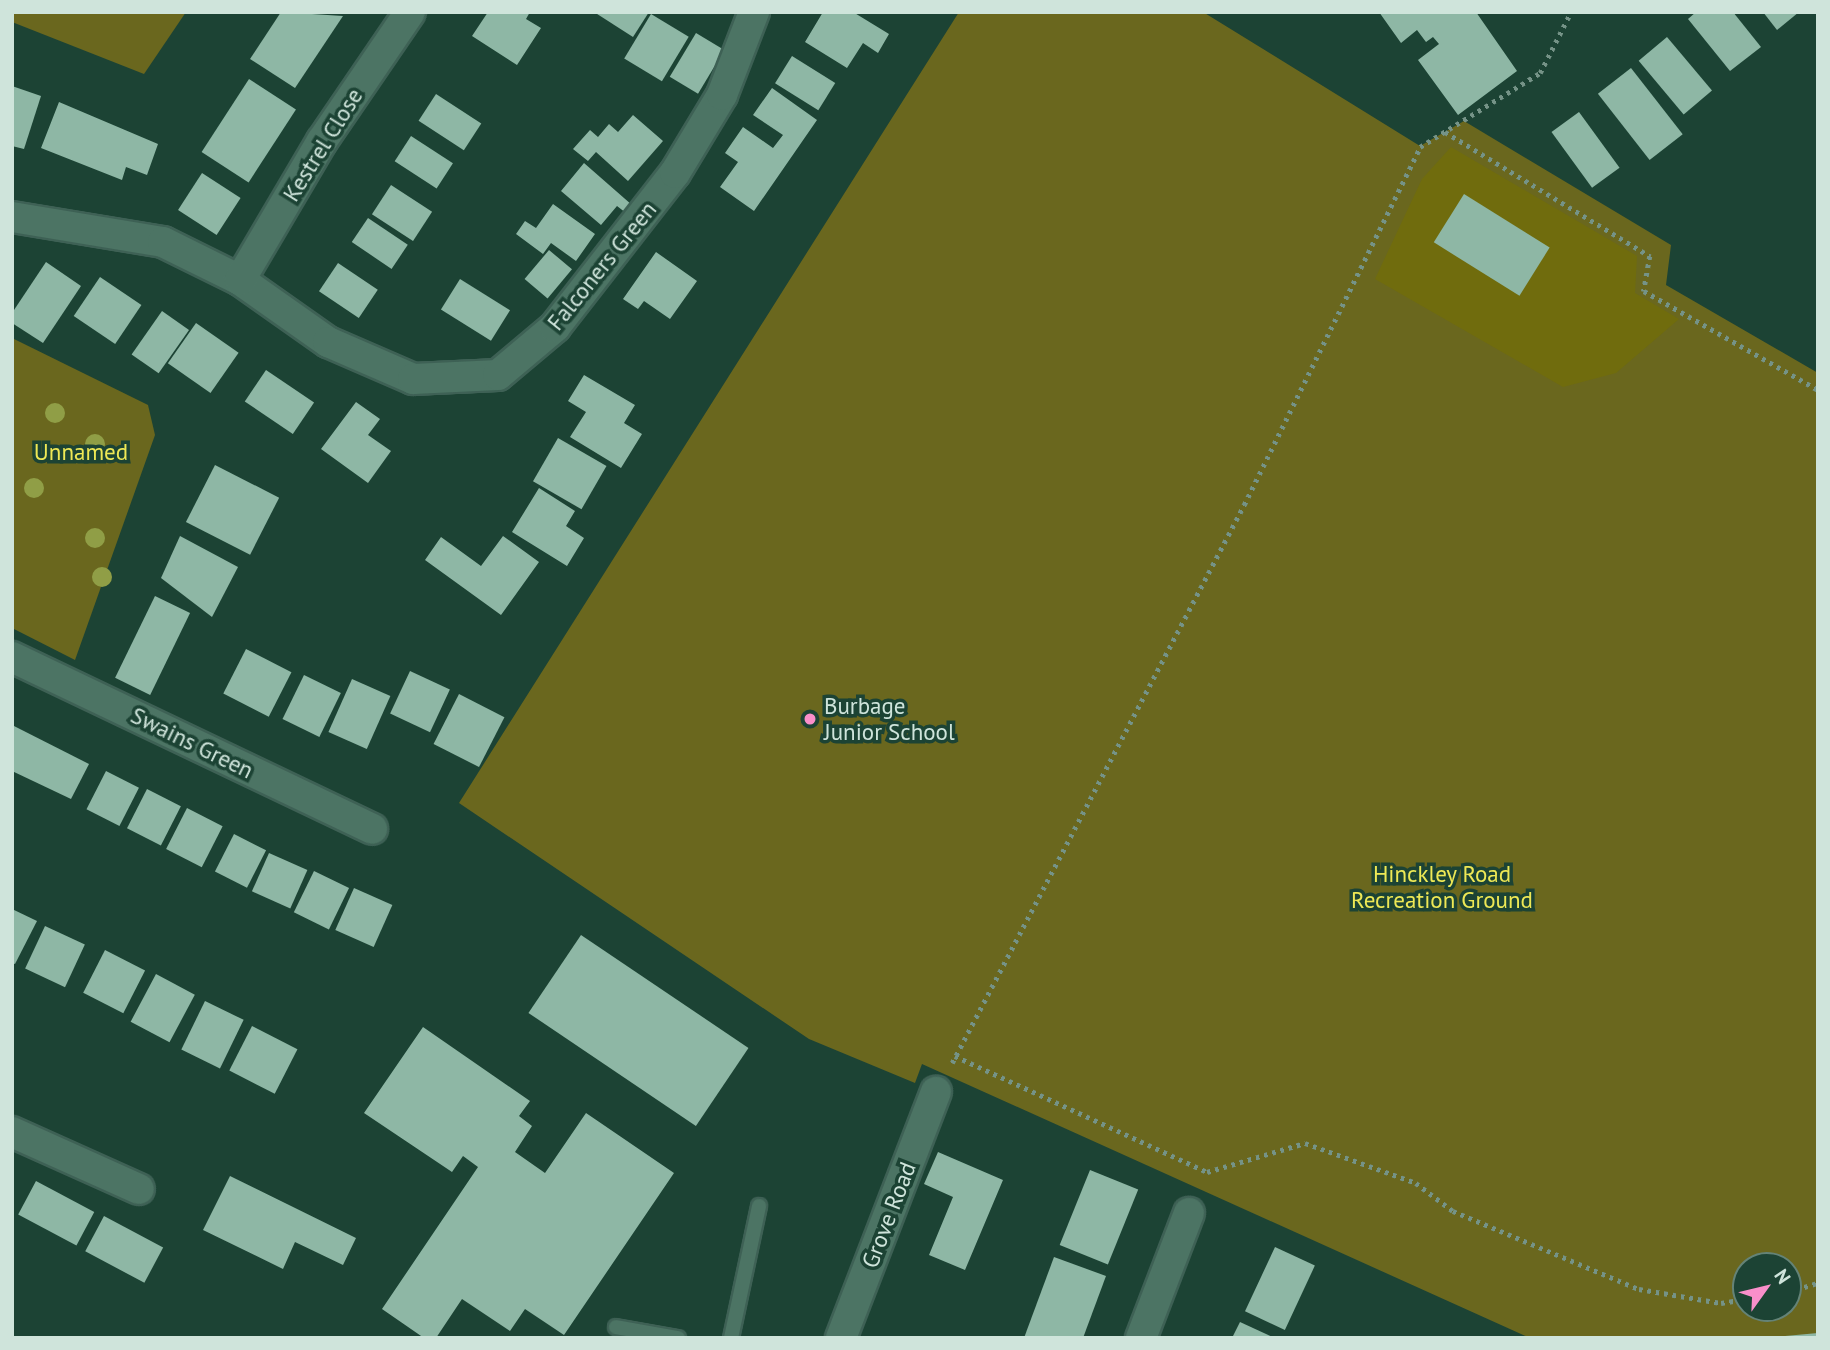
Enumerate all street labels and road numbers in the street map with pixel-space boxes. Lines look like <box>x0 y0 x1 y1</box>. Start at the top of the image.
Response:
street label: Kestrel Close <box>277 83 369 207</box>
street label: Falconers Green <box>542 196 662 336</box>
street label: Swains Green <box>126 702 258 784</box>
street label: Grove Road <box>856 1158 922 1272</box>

